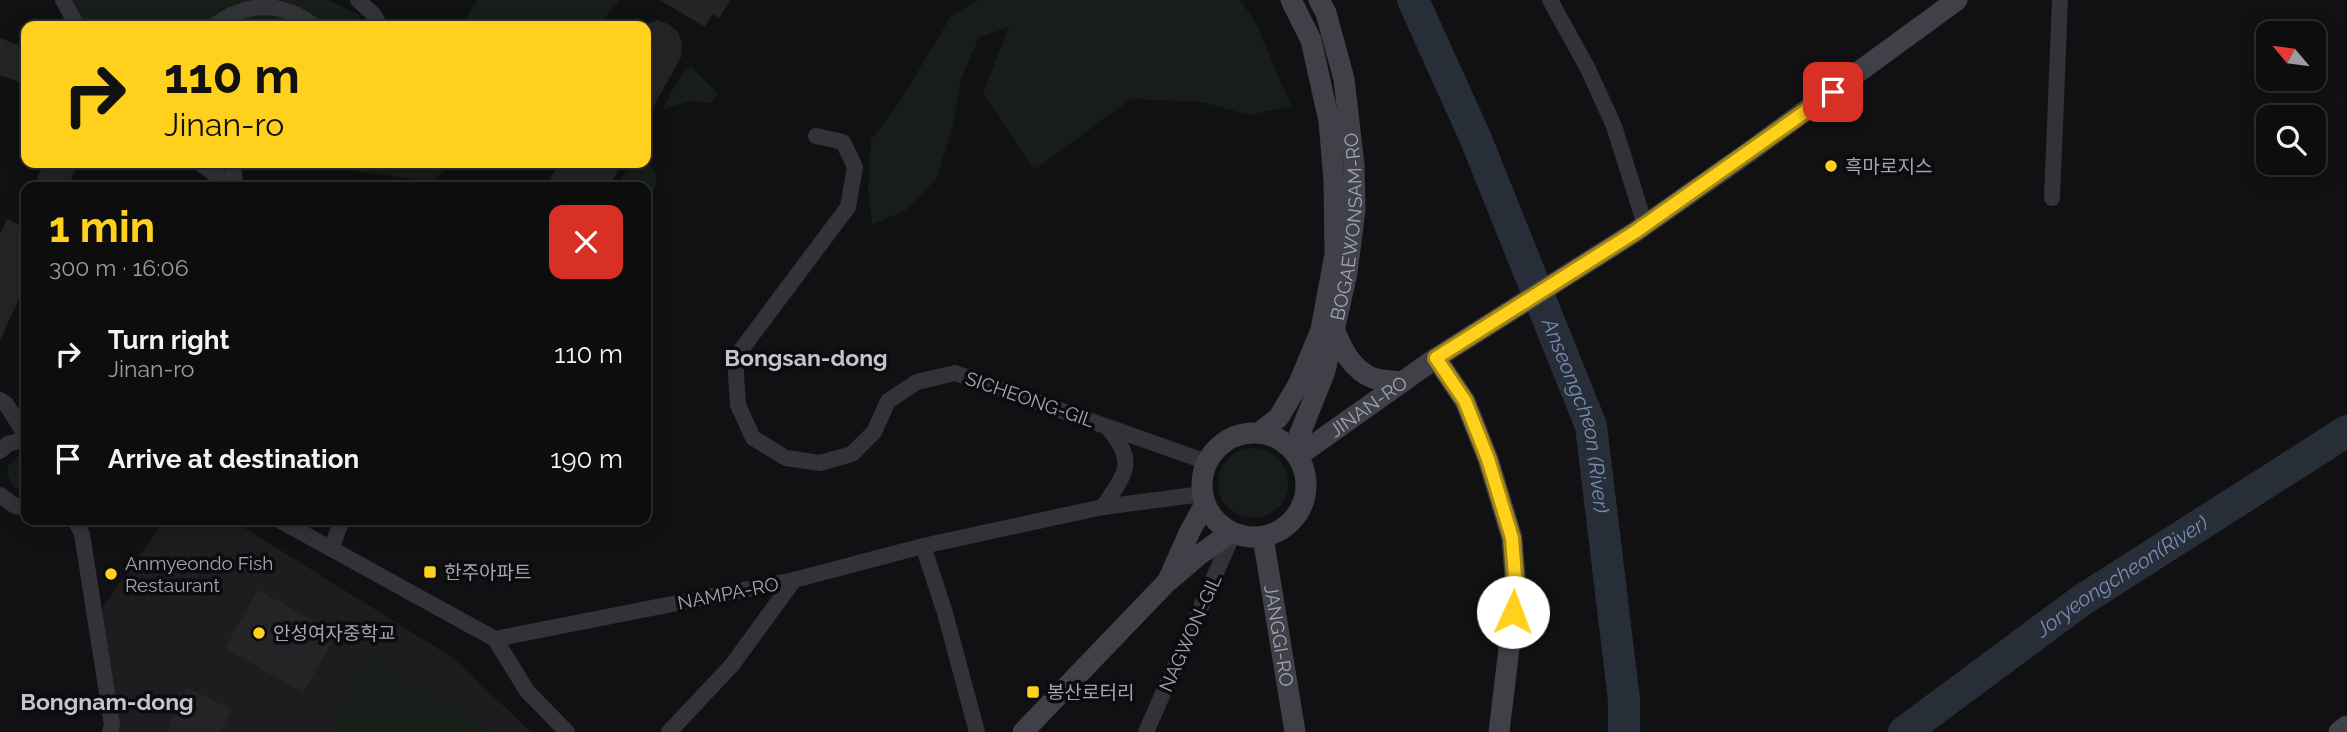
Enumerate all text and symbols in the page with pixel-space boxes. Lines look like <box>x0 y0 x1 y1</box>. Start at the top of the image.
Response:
north arrow <box>2256 21 2326 91</box>
map controls <box>2256 21 2326 175</box>
text: 110 m <box>164 47 300 104</box>
icon: right <box>49 49 140 140</box>
pin <box>1803 62 1863 122</box>
icon: arrive <box>1814 73 1852 111</box>
button: search <box>2256 105 2326 175</box>
text: Jinan-ro <box>164 106 284 143</box>
street label: BOGAEWONSAM-RO <box>1326 132 1366 322</box>
place label: 흑마로지스 <box>1845 155 1932 177</box>
marker: 흑마로지스 <box>1823 158 1839 174</box>
text: 1 min <box>49 203 155 252</box>
button: close <box>549 205 623 279</box>
text: 300 m · 16:06 <box>49 254 189 281</box>
water label: Anseongcheon (River) <box>1537 313 1614 515</box>
text: Turn right <box>108 325 229 355</box>
icon: right <box>49 335 87 373</box>
text: 110 m <box>554 339 623 369</box>
district label: Bongsan-dong <box>724 344 888 371</box>
text: Jinan-ro <box>108 355 195 382</box>
street label: SICHEONG-GIL <box>963 367 1097 431</box>
street label: JINAN-RO <box>1325 371 1412 441</box>
icon: arrive <box>49 440 87 478</box>
text: Arrive at destination <box>108 444 359 474</box>
text: 190 m <box>550 444 623 474</box>
water label: Joryeongcheon(River) <box>2030 510 2213 643</box>
place label: Anmyeondo Fish Restaurant <box>125 552 273 596</box>
place label: 한주아파트 <box>444 561 531 583</box>
marker: 한주아파트 <box>422 564 438 580</box>
marker: Anmyeondo Fish Restaurant <box>103 566 119 582</box>
street label: NAGWON-GIL <box>1154 571 1226 695</box>
street label: NAMPA-RO <box>676 572 780 614</box>
position arrow <box>1476 575 1550 649</box>
street label: JANGGI-RO <box>1260 583 1298 688</box>
place label: 안성여자중학교 <box>273 622 395 644</box>
marker: 안성여자중학교 <box>251 625 267 641</box>
place label: 봉산로터리 <box>1047 681 1134 703</box>
marker: 봉산로터리 <box>1025 684 1041 700</box>
district label: Bongnam-dong <box>20 688 194 715</box>

